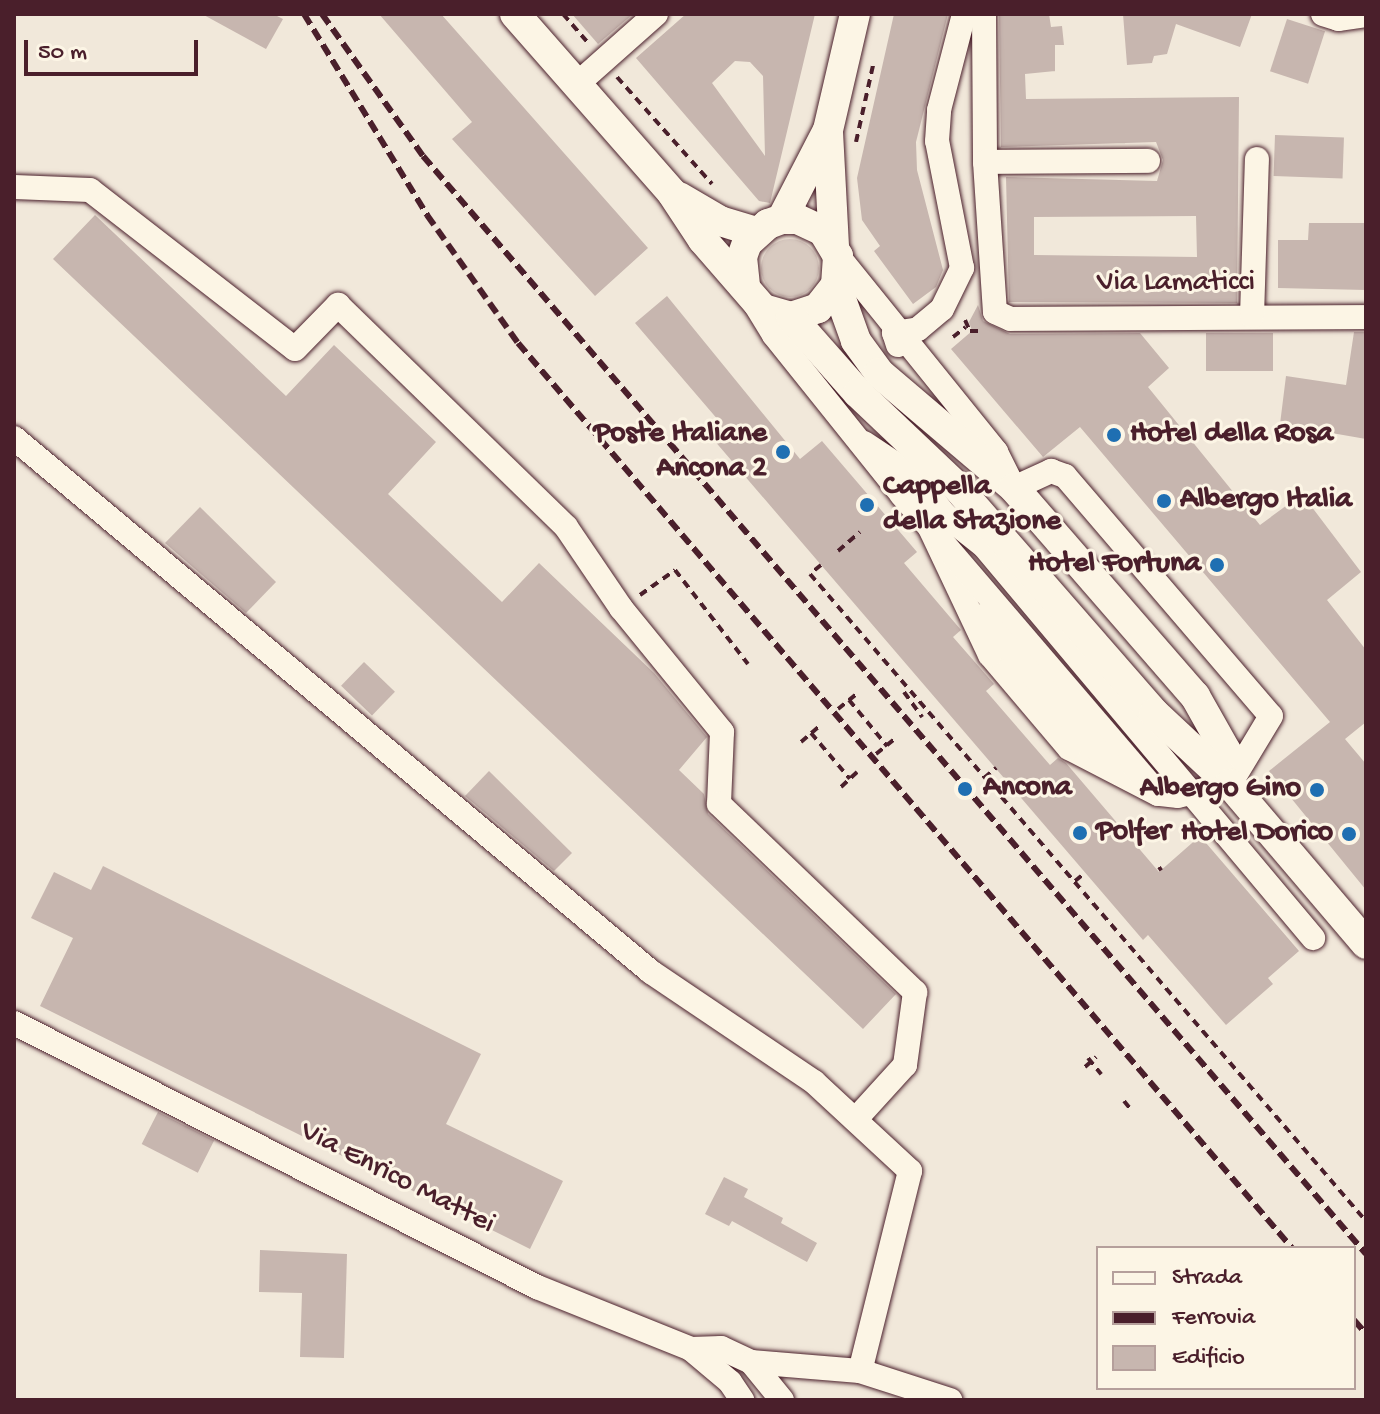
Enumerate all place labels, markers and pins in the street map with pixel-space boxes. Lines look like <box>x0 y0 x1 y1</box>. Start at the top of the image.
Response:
place label: Poste Italiane Ancona 2 <box>593 417 767 488</box>
place label: Hotel della Rosa <box>1130 417 1333 453</box>
marker: Hotel della Rosa <box>1105 426 1123 444</box>
marker: Poste Italiane Ancona 2 <box>774 443 792 461</box>
place label: Cappella della Stazione <box>883 470 1061 540</box>
place label: Albergo Italia <box>1180 483 1352 519</box>
marker: Albergo Italia <box>1155 492 1173 510</box>
marker: Cappella della Stazione <box>858 496 876 514</box>
place label: Hotel Fortuna <box>1028 547 1201 583</box>
marker: Hotel Fortuna <box>1208 556 1226 574</box>
place label: Ancona <box>983 771 1072 807</box>
place label: Albergo Gino <box>1140 772 1301 808</box>
marker: Ancona <box>954 778 976 800</box>
marker: Albergo Gino <box>1308 781 1326 799</box>
place label: Polfer <box>1096 815 1170 851</box>
place label: Hotel Dorico <box>1181 816 1333 852</box>
marker: Polfer <box>1071 824 1089 842</box>
marker: Hotel Dorico <box>1340 825 1358 843</box>

